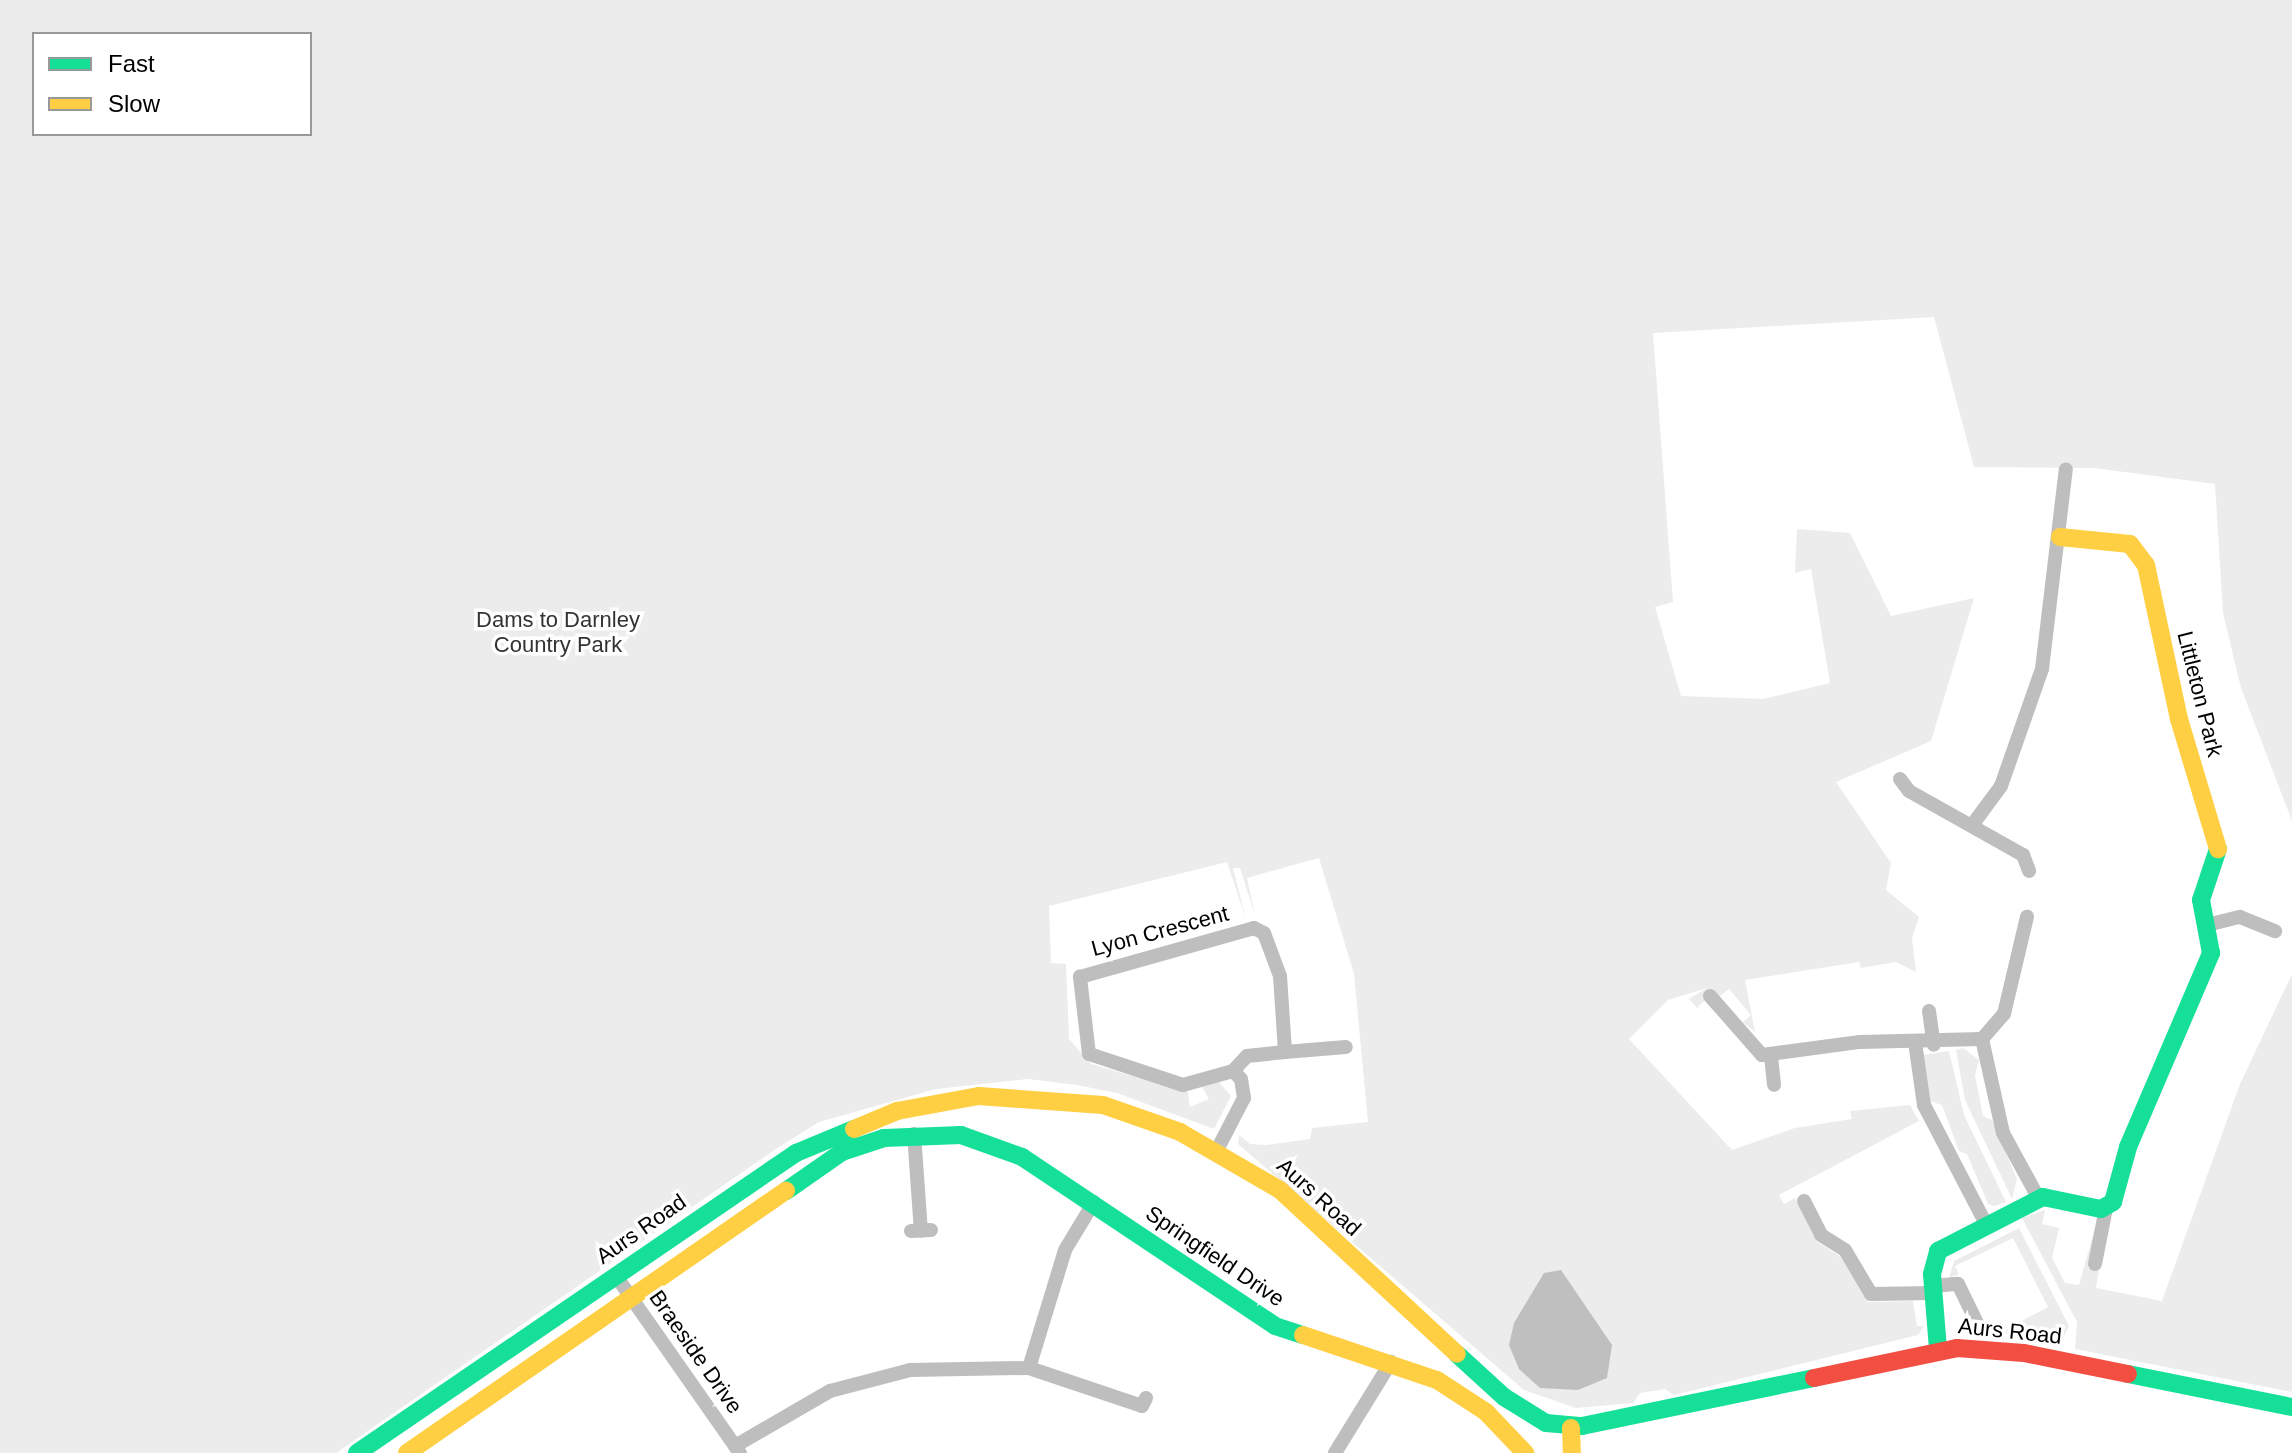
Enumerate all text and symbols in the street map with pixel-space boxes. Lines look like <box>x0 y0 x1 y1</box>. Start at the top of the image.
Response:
legend <box>32 32 312 136</box>
text: Fast <box>108 50 155 77</box>
text: Slow <box>108 90 160 117</box>
park label: Dams to Darnley Country Park <box>476 606 640 658</box>
street label: Littleton Park <box>2172 629 2228 759</box>
street label: Lyon Crescent <box>1088 900 1232 962</box>
street label: Aurs Road <box>1272 1152 1366 1242</box>
street label: Aurs Road <box>591 1188 691 1270</box>
street label: Springfield Drive <box>1141 1200 1289 1312</box>
street label: Braeside Drive <box>644 1285 748 1419</box>
street label: Aurs Road <box>1957 1312 2063 1350</box>

